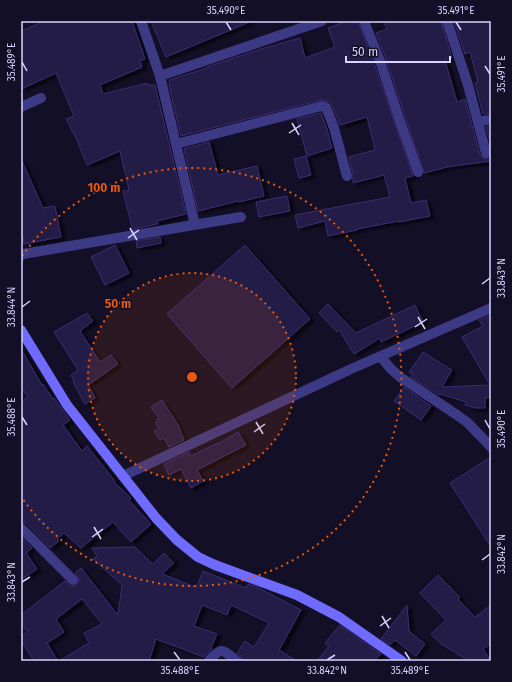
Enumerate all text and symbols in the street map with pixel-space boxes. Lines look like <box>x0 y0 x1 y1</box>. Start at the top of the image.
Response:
text: 35.490°E <box>207 5 245 17</box>
text: 35.491°E <box>437 5 475 17</box>
scale bar <box>346 38 450 64</box>
text: 35.489°E <box>6 43 18 81</box>
text: 50 m <box>352 45 378 59</box>
text: 35.491°E <box>496 55 508 93</box>
text: 100 m <box>88 181 120 195</box>
text: 33.843°N <box>496 258 508 298</box>
text: 33.844°N <box>6 287 18 327</box>
text: 50 m <box>105 297 131 311</box>
centre of rings <box>185 370 199 384</box>
text: 35.488°E <box>6 398 18 437</box>
text: 35.490°E <box>496 410 508 448</box>
text: 33.842°N <box>496 534 508 574</box>
text: 33.843°N <box>6 562 18 602</box>
text: 35.488°E <box>161 665 200 677</box>
text: 33.842°N <box>307 665 347 677</box>
text: 35.489°E <box>391 665 429 677</box>

